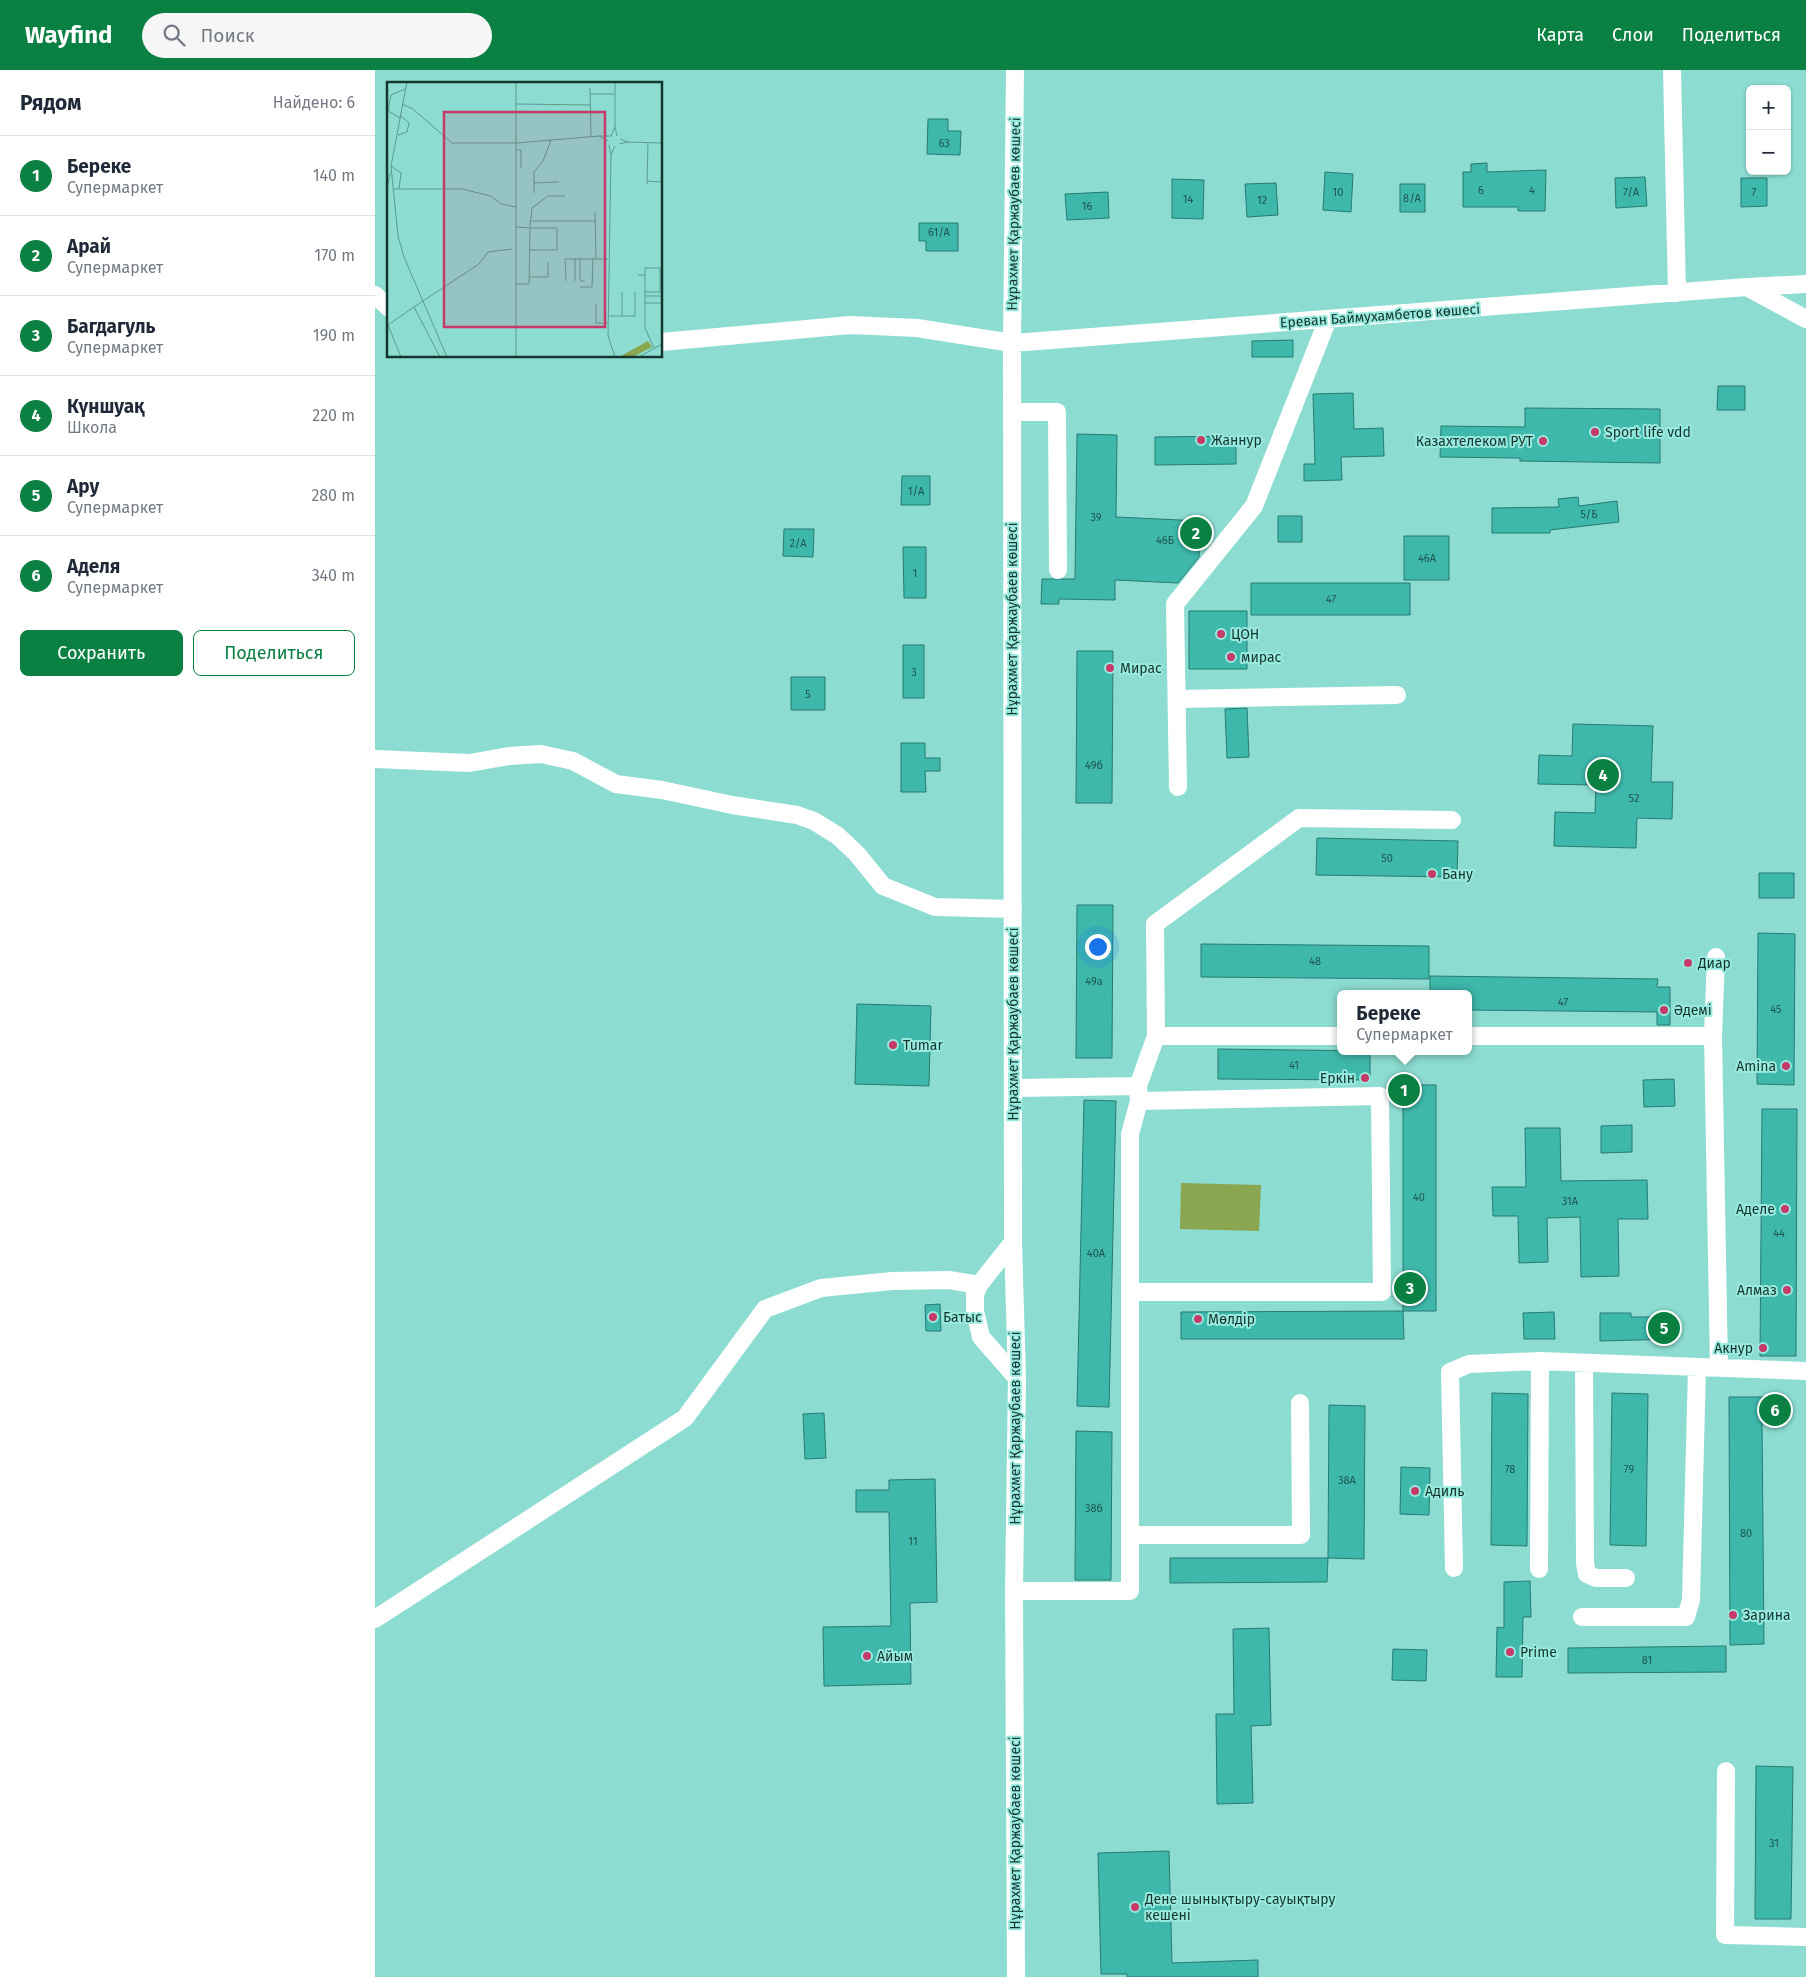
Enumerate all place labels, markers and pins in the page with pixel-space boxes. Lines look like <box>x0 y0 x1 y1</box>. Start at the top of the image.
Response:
place label: Sport life vdd <box>1605 424 1691 441</box>
marker: Sport life vdd <box>1589 426 1601 438</box>
place label: Жаннур <box>1211 432 1262 449</box>
place label: Казахтелеком РУТ <box>1416 433 1534 450</box>
marker: Жаннур <box>1195 434 1207 446</box>
marker: Казахтелеком РУТ <box>1537 435 1549 447</box>
pin: 2 <box>1180 514 1212 552</box>
place label: ЦОН <box>1231 626 1259 643</box>
marker: ЦОН <box>1215 628 1227 640</box>
place label: мирас <box>1241 649 1282 666</box>
marker: мирас <box>1225 651 1237 663</box>
place label: Мирас <box>1120 660 1162 677</box>
marker: Мирас <box>1104 662 1116 674</box>
pin: 4 <box>1587 756 1619 794</box>
place label: Бану <box>1442 866 1473 883</box>
marker: Бану <box>1426 868 1438 880</box>
place label: Диар <box>1697 955 1731 972</box>
marker: Диар <box>1682 957 1694 969</box>
place label: Әдемі <box>1674 1002 1712 1019</box>
marker: Әдемі <box>1658 1004 1670 1016</box>
place label: Tumar <box>903 1037 943 1054</box>
marker: Tumar <box>887 1039 899 1051</box>
place label: Amina <box>1736 1058 1776 1075</box>
marker: Amina <box>1780 1060 1792 1072</box>
place label: Еркін <box>1320 1070 1355 1087</box>
pin: 1 <box>1388 1071 1420 1109</box>
marker: Еркін <box>1359 1072 1371 1084</box>
place label: Аделе <box>1736 1201 1775 1218</box>
marker: Аделе <box>1779 1203 1791 1215</box>
pin: 3 <box>1394 1269 1426 1307</box>
place label: Алмаз <box>1737 1282 1777 1299</box>
marker: Алмаз <box>1781 1284 1793 1296</box>
place label: Батыс <box>943 1309 982 1326</box>
pin: 5 <box>1648 1309 1680 1347</box>
marker: Батыс <box>927 1311 939 1323</box>
place label: Мөлдір <box>1208 1311 1255 1328</box>
marker: Мөлдір <box>1192 1313 1204 1325</box>
place label: Акнур <box>1714 1340 1753 1357</box>
marker: Акнур <box>1757 1342 1769 1354</box>
pin: 6 <box>1759 1391 1791 1429</box>
place label: Адиль <box>1425 1483 1465 1500</box>
marker: Адиль <box>1409 1485 1421 1497</box>
place label: Зарина <box>1743 1607 1791 1624</box>
marker: Зарина <box>1727 1609 1739 1621</box>
place label: Prime <box>1520 1644 1557 1661</box>
marker: Prime <box>1504 1646 1516 1658</box>
place label: Айым <box>877 1648 913 1665</box>
marker: Айым <box>861 1650 873 1662</box>
place label: Дене шынықтыру-сауықтыру кешені <box>1144 1891 1336 1924</box>
marker: Дене шынықтыру-сауықтыру кешені <box>1129 1901 1141 1913</box>

